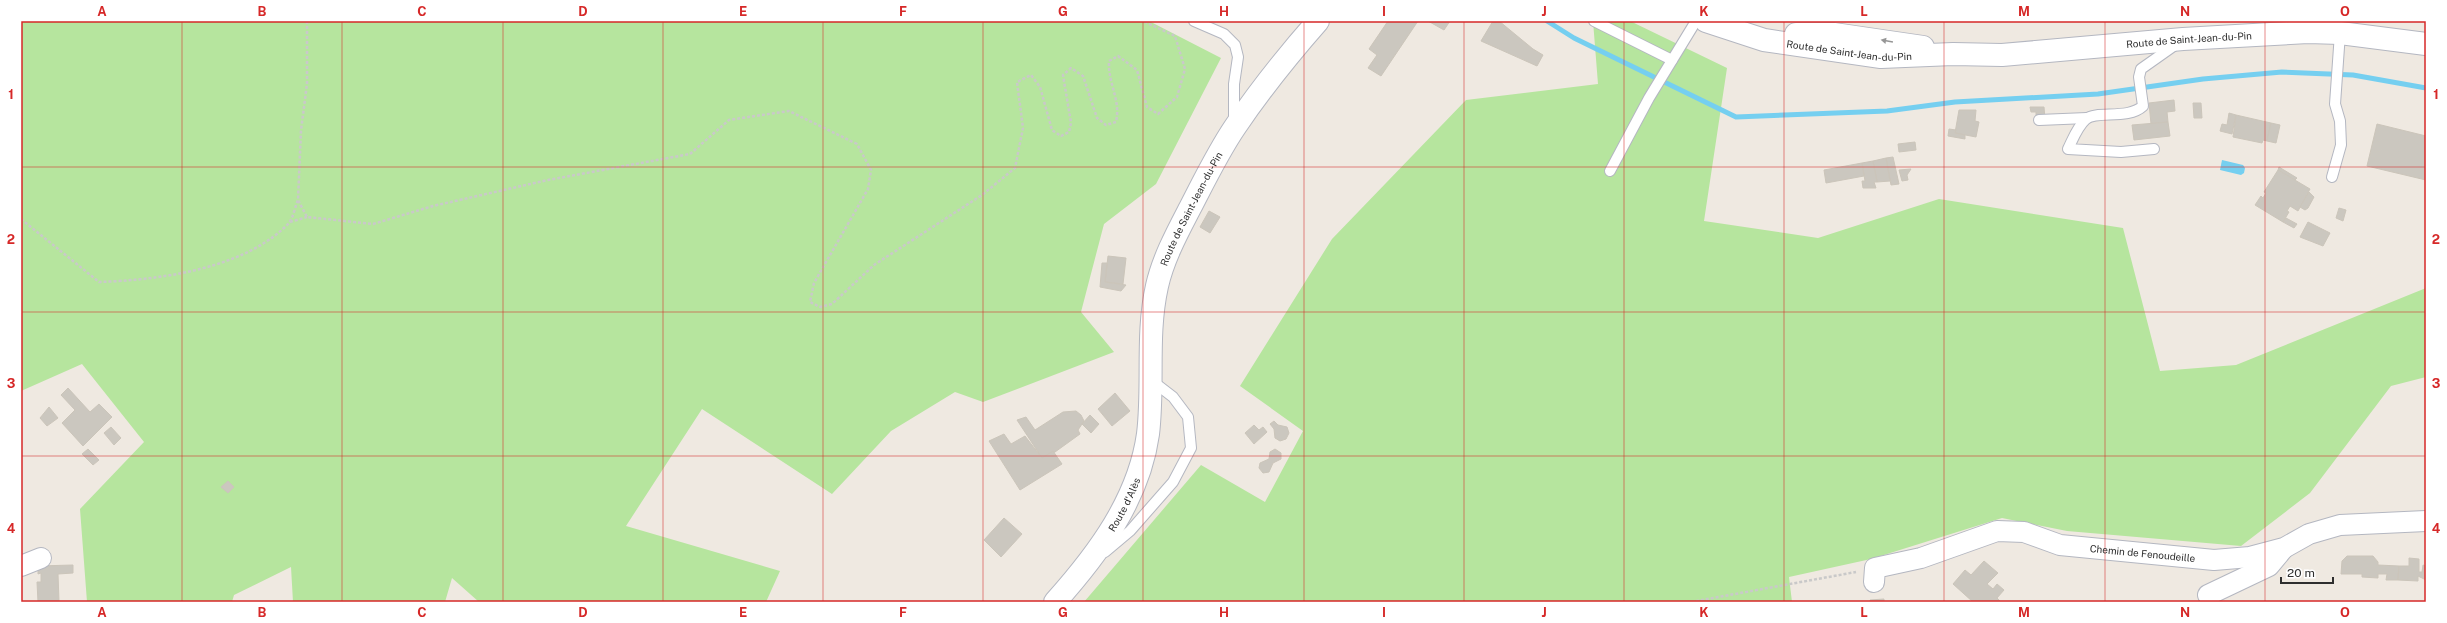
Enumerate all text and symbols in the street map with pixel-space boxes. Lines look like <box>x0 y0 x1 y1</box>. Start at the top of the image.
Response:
text: A <box>97 4 107 19</box>
text: B <box>258 4 267 19</box>
text: C <box>417 4 427 19</box>
text: D <box>578 4 588 19</box>
text: E <box>739 4 747 19</box>
text: F <box>899 4 907 19</box>
text: G <box>1058 4 1068 19</box>
text: H <box>1219 4 1229 19</box>
text: I <box>1382 4 1386 19</box>
text: J <box>1541 4 1547 19</box>
text: K <box>1699 4 1709 19</box>
text: L <box>1860 4 1868 19</box>
text: M <box>2018 4 2030 19</box>
text: N <box>2180 4 2190 19</box>
text: O <box>2340 4 2350 19</box>
street label: Route de Saint-Jean-du-Pin <box>2126 29 2252 50</box>
street label: Route de Saint-Jean-du-Pin <box>1786 37 1912 63</box>
one-way arrow <box>1881 37 1893 43</box>
text: 1 <box>8 87 14 102</box>
text: 1 <box>2433 87 2439 102</box>
street label: Route de Saint-Jean-du-Pin <box>1157 149 1225 267</box>
text: 2 <box>7 232 15 247</box>
text: 2 <box>2432 232 2440 247</box>
text: 3 <box>7 376 16 391</box>
text: 3 <box>2432 376 2441 391</box>
street label: Route d'Alès <box>1105 476 1142 534</box>
text: 4 <box>7 521 16 536</box>
text: 4 <box>2432 521 2441 536</box>
street label: Chemin de Fenoudeille <box>2089 542 2196 564</box>
scale bar <box>2281 559 2333 585</box>
text: 20 m <box>2287 566 2315 580</box>
text: A <box>97 605 107 620</box>
text: B <box>258 605 267 620</box>
text: C <box>417 605 427 620</box>
text: D <box>578 605 588 620</box>
text: E <box>739 605 747 620</box>
text: F <box>899 605 907 620</box>
text: G <box>1058 605 1068 620</box>
text: H <box>1219 605 1229 620</box>
text: I <box>1382 605 1386 620</box>
text: J <box>1541 605 1547 620</box>
text: K <box>1699 605 1709 620</box>
text: L <box>1860 605 1868 620</box>
text: M <box>2018 605 2030 620</box>
text: N <box>2180 605 2190 620</box>
text: O <box>2340 605 2350 620</box>

